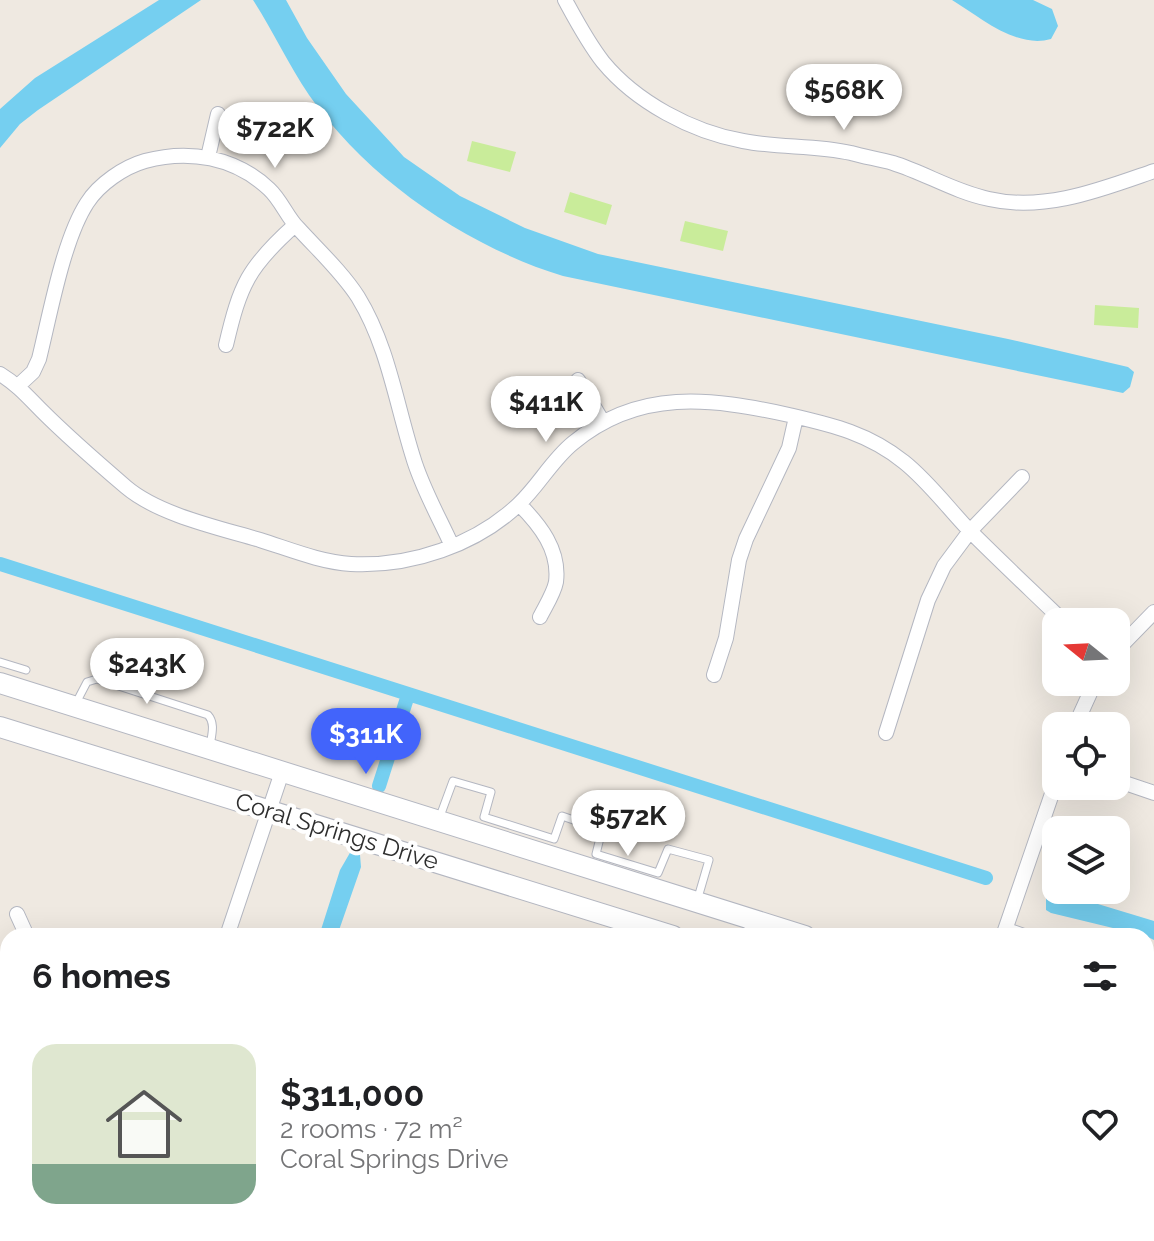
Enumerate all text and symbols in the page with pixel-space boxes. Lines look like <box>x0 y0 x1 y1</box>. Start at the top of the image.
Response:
pin: $568K <box>788 64 900 132</box>
text: $568K <box>804 75 884 105</box>
pin: $722K <box>219 102 331 170</box>
text: $722K <box>236 113 314 143</box>
pin: $411K <box>490 376 602 444</box>
text: $411K <box>509 387 583 417</box>
north arrow <box>1042 608 1130 696</box>
map controls <box>1042 608 1130 904</box>
pin: $243K <box>91 638 203 706</box>
text: $243K <box>108 649 186 679</box>
pin: $311K <box>310 708 422 776</box>
button: locate <box>1042 712 1130 800</box>
text: $311K <box>329 719 403 749</box>
street label: Coral Springs Drive <box>232 786 442 876</box>
pin: $572K <box>572 790 684 858</box>
text: $572K <box>589 801 667 831</box>
button: layers <box>1042 816 1130 904</box>
icon: filters <box>1078 954 1122 998</box>
text: 6 homes <box>32 956 171 996</box>
text: $311,000 <box>280 1074 424 1114</box>
icon: home <box>96 1076 192 1172</box>
icon: heart <box>1078 1102 1122 1146</box>
text: 2 rooms · 72 m² <box>280 1114 463 1144</box>
text: Coral Springs Drive <box>280 1144 509 1174</box>

